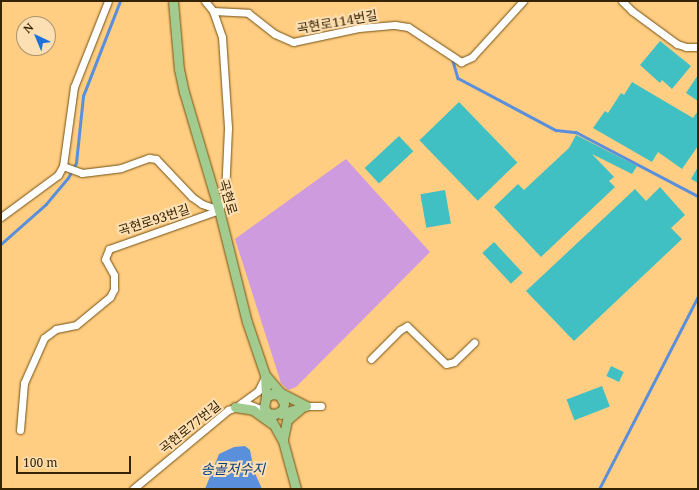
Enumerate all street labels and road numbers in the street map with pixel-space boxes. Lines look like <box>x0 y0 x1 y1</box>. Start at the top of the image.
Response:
street label: 곡현로114번길 <box>295 7 379 37</box>
street label: 곡현로 <box>216 178 240 216</box>
street label: 곡현로93번길 <box>116 201 192 239</box>
street label: 곡현로77번길 <box>156 398 224 456</box>

